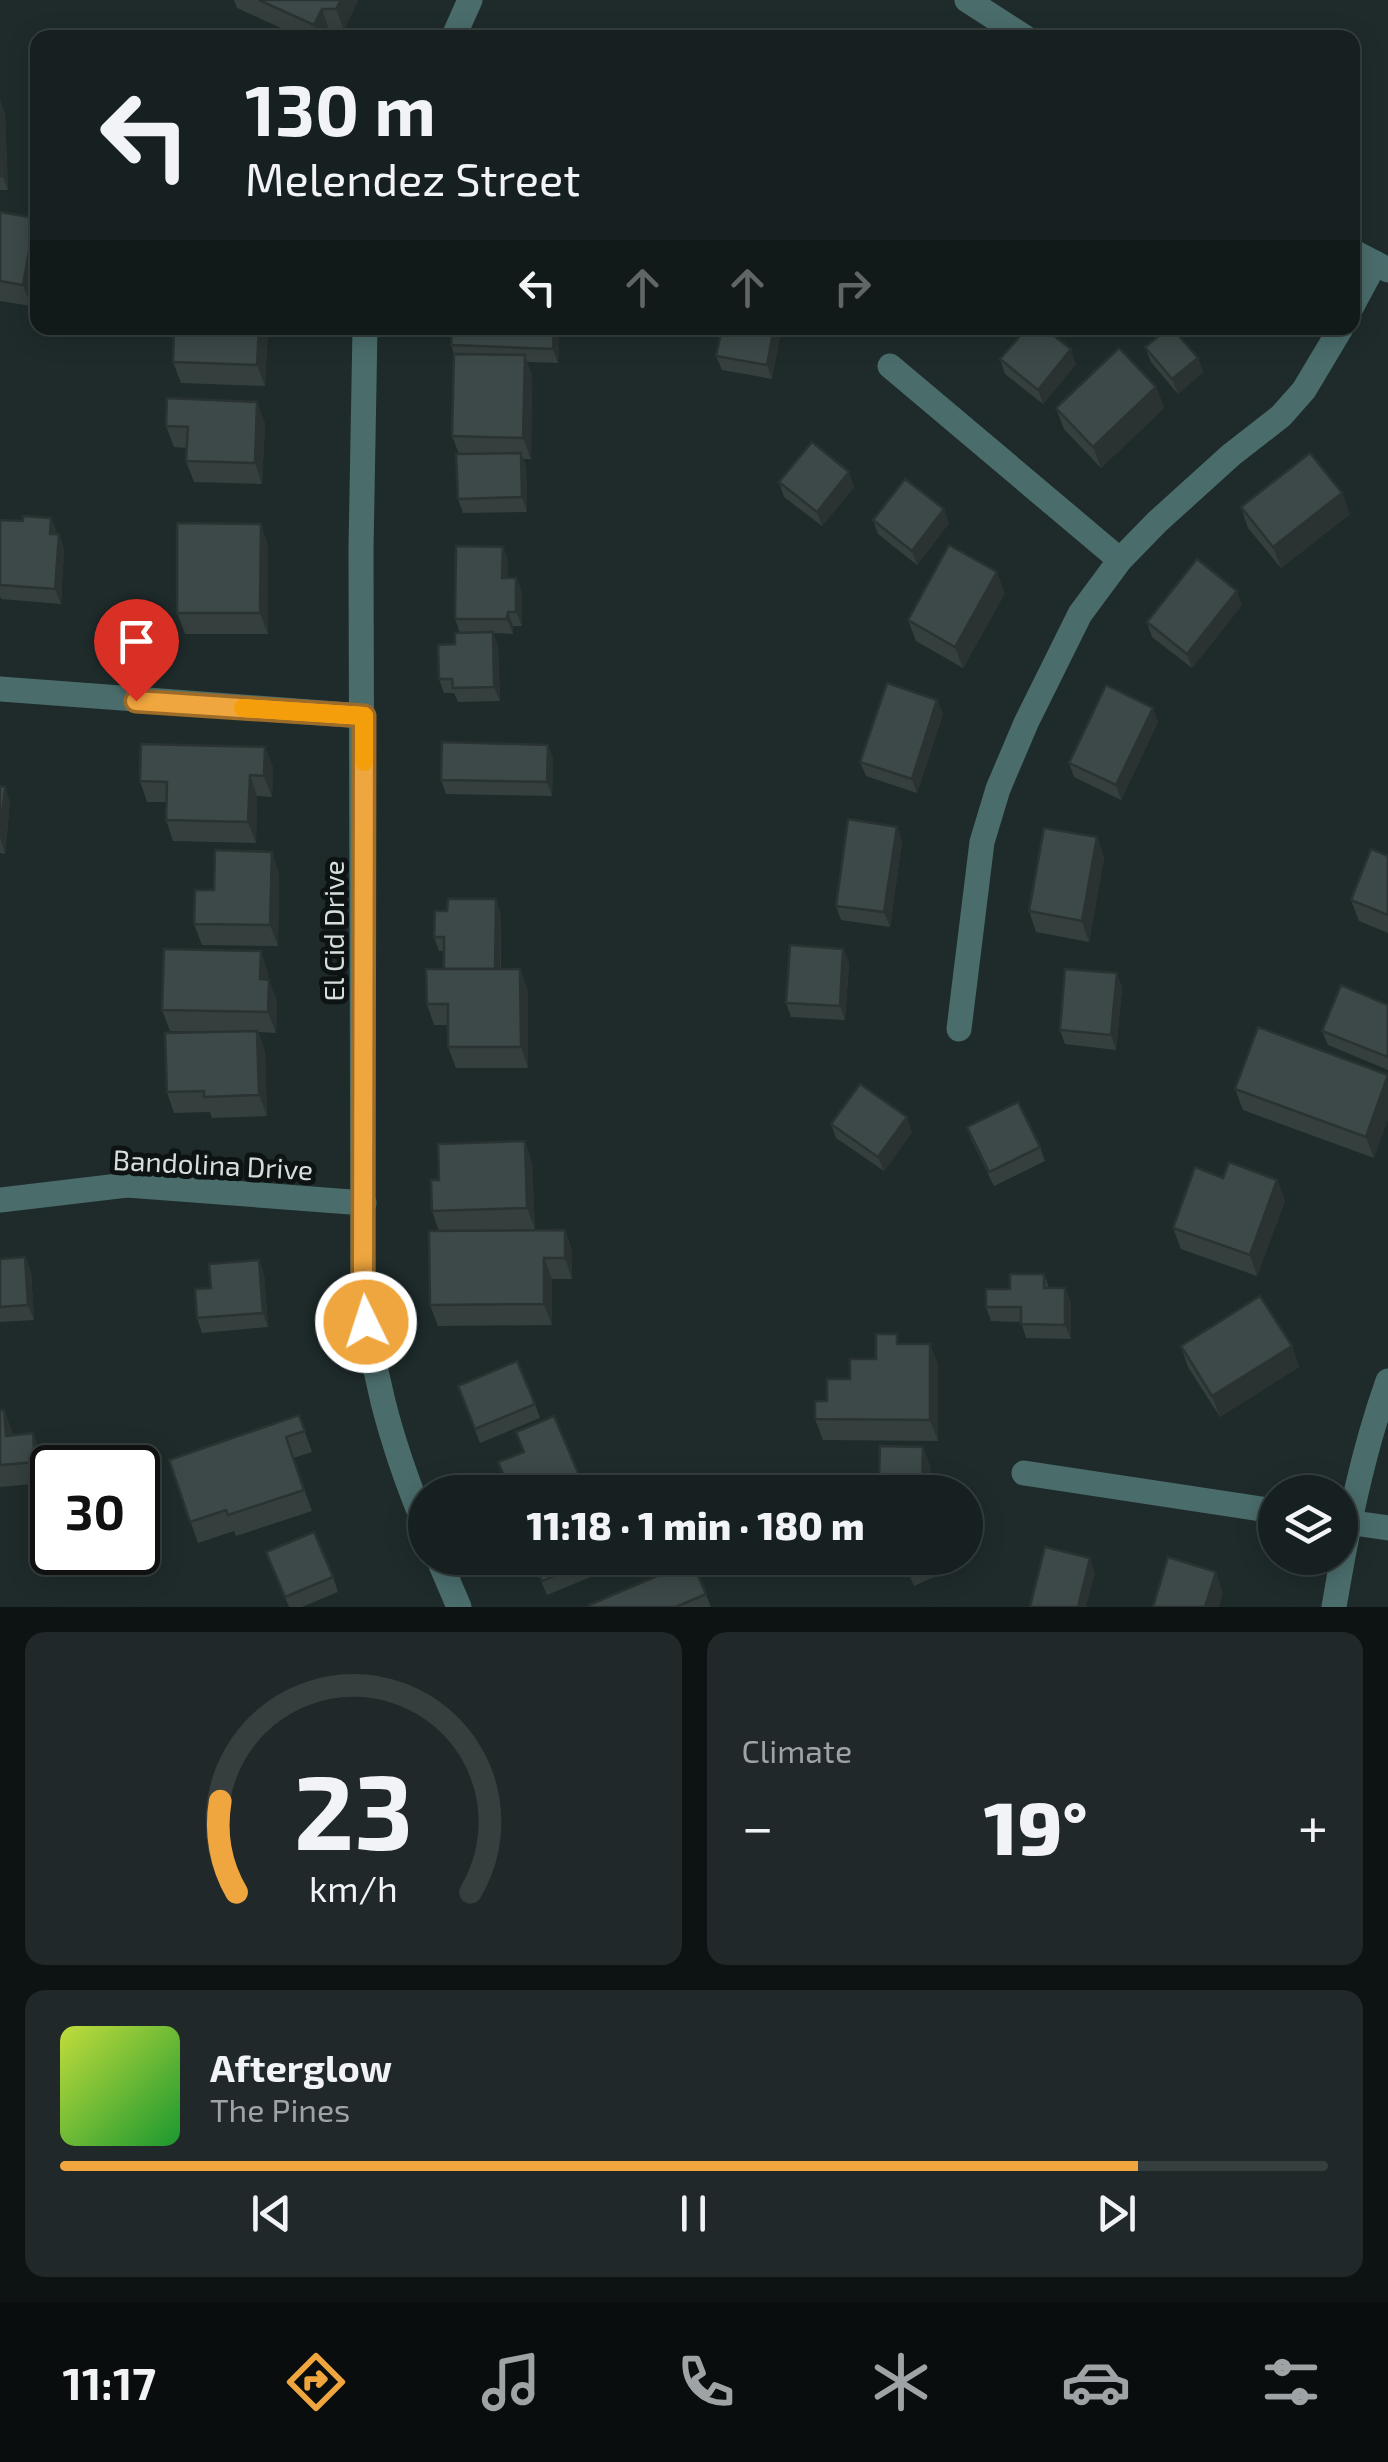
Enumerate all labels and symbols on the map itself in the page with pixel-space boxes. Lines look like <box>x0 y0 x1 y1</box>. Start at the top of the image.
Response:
pin <box>94 599 179 702</box>
street label: El Cid Drive <box>316 860 350 1002</box>
street label: Bandolina Drive <box>112 1142 314 1186</box>
position arrow <box>314 1270 418 1374</box>
speed limit sign: 30 <box>30 1445 160 1575</box>

